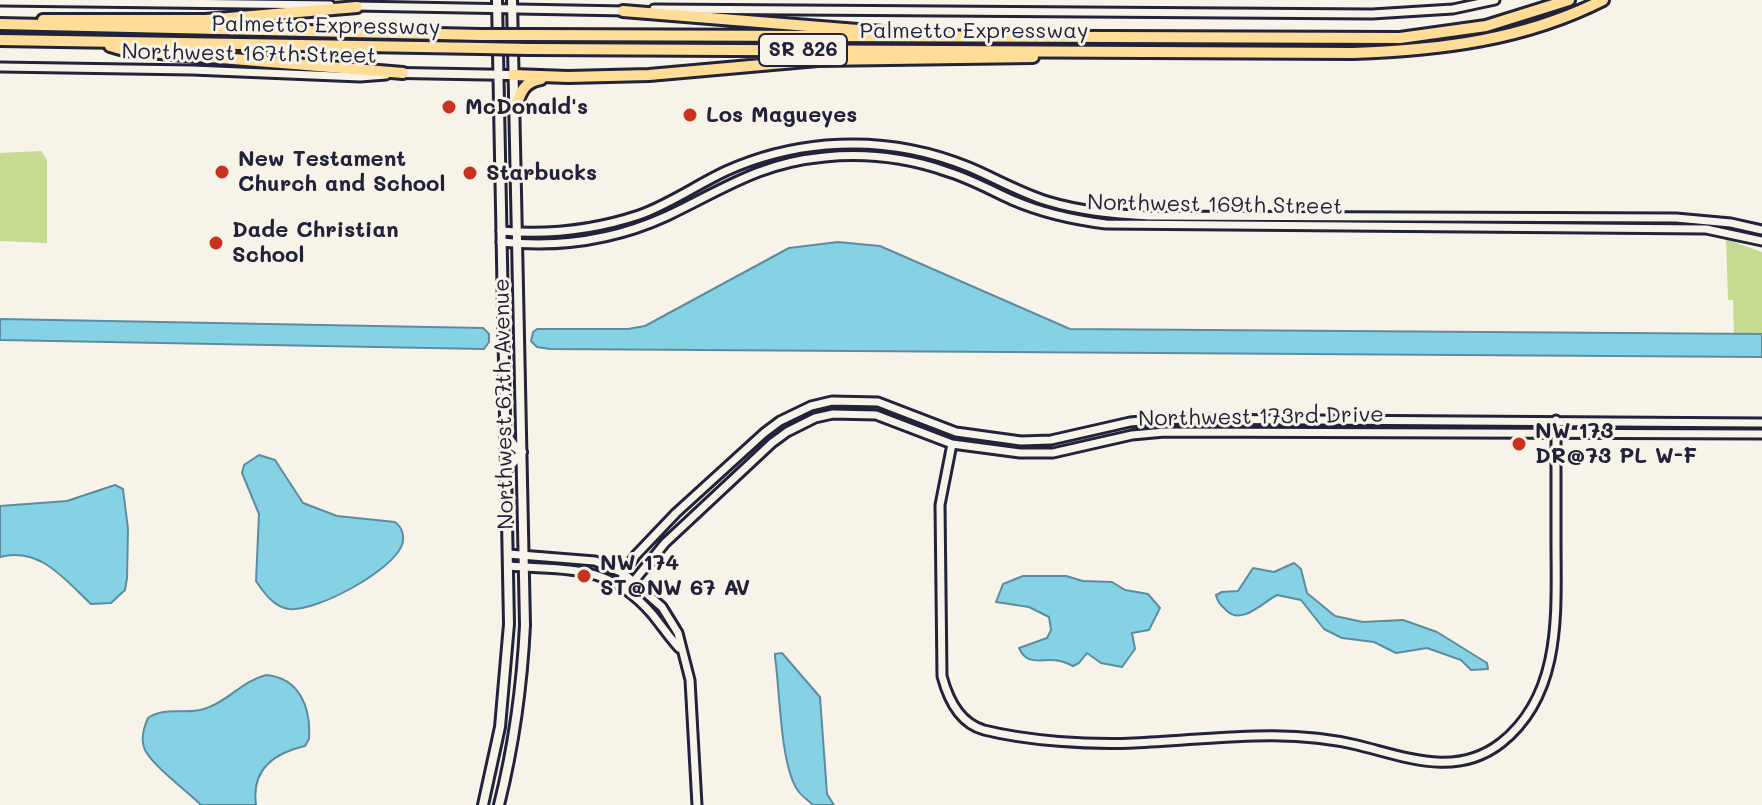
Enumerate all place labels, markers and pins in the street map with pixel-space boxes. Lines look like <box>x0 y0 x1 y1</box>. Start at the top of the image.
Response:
place label: McDonald's <box>465 94 588 120</box>
marker: McDonald's <box>440 98 458 116</box>
place label: Los Magueyes <box>706 102 857 128</box>
marker: Los Magueyes <box>681 106 699 124</box>
place label: New Testament Church and School <box>238 146 445 198</box>
place label: Starbucks <box>486 160 597 186</box>
marker: New Testament Church and School <box>213 163 231 181</box>
marker: Starbucks <box>461 164 479 182</box>
place label: Dade Christian School <box>232 217 399 268</box>
marker: Dade Christian School <box>207 234 225 252</box>
place label: NW 173 DR@73 PL W-F <box>1535 418 1697 470</box>
marker: NW 173 DR@73 PL W-F <box>1510 435 1528 453</box>
place label: NW 174 ST@NW 67 AV <box>600 550 750 602</box>
marker: NW 174 ST@NW 67 AV <box>575 567 593 585</box>

